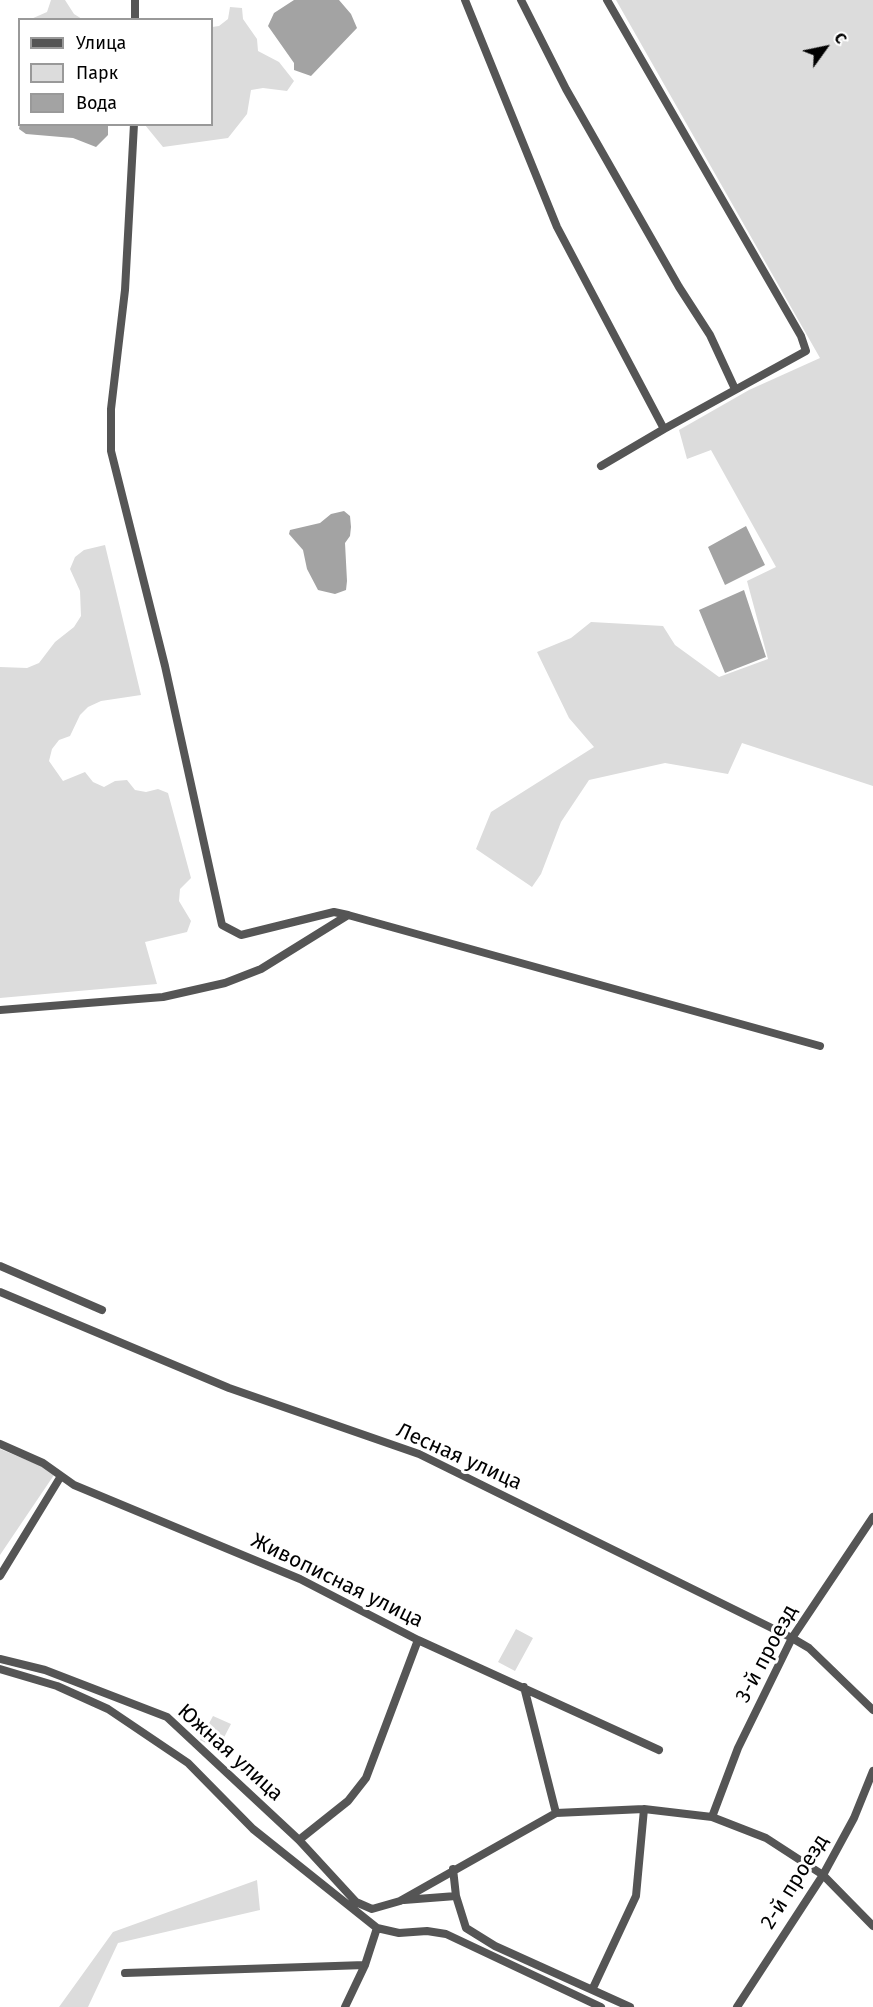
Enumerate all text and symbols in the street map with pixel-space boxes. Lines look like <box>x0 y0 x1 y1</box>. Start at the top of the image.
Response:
legend <box>18 18 213 126</box>
north arrow <box>795 18 855 78</box>
text: С <box>830 29 851 47</box>
text: Улица <box>76 32 126 54</box>
text: Парк <box>76 62 118 84</box>
text: Вода <box>76 92 117 114</box>
street label: Лесная улица <box>392 1418 526 1496</box>
street label: Живописная улица <box>247 1528 427 1634</box>
street label: 3-й проезд <box>731 1601 803 1707</box>
street label: Южная улица <box>172 1699 288 1807</box>
street label: 2-й проезд <box>756 1830 834 1934</box>

